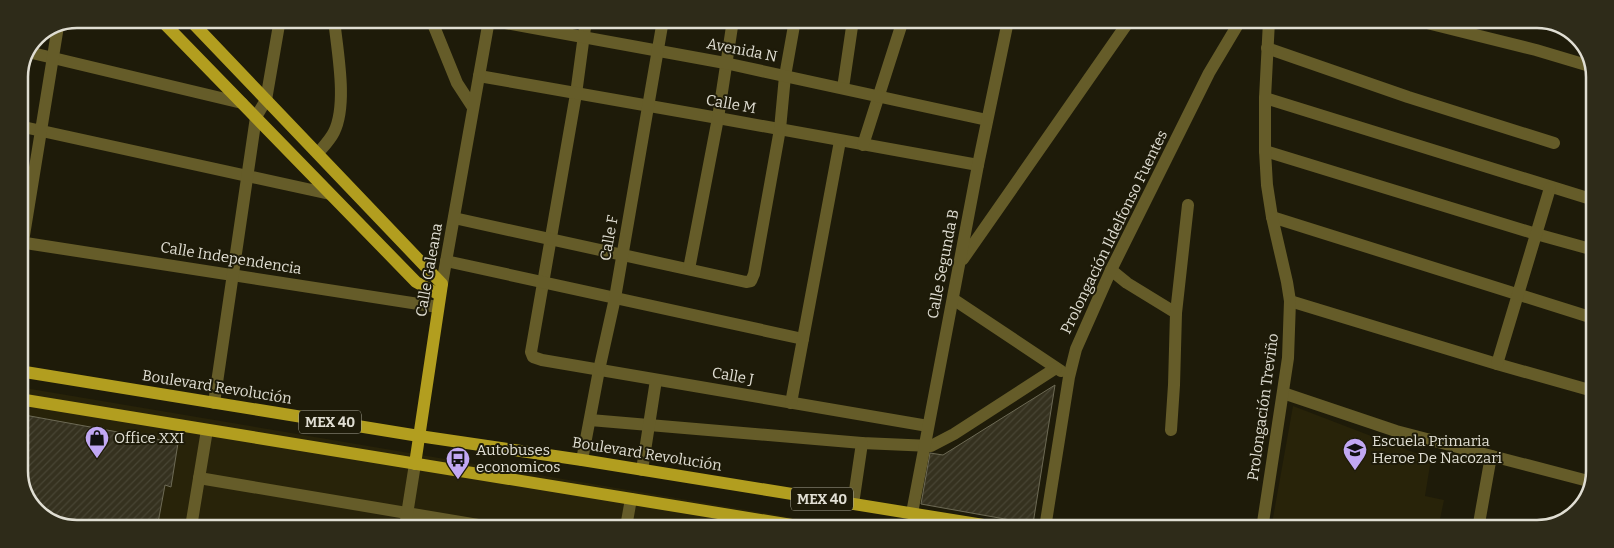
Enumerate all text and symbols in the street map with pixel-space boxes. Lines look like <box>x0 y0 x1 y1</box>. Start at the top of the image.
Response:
street label: Avenida N <box>705 34 779 66</box>
street label: Calle M <box>704 91 758 117</box>
street label: Prolongación Ildelfonso Fuentes <box>1057 127 1171 337</box>
street label: Calle Segunda B <box>924 208 962 320</box>
street label: Calle F <box>596 213 622 262</box>
street label: Calle Galeana <box>412 222 446 318</box>
street label: Calle Independencia <box>159 238 303 278</box>
street label: Prolongación Treviño <box>1244 332 1282 482</box>
street label: Calle J <box>711 363 755 389</box>
street label: Boulevard Revolución <box>141 366 294 408</box>
road number: MEX 40 <box>299 411 361 434</box>
shop icon: Office XXI <box>84 425 110 459</box>
place label: Office XXI <box>114 429 184 447</box>
place label: Escuela Primaria Heroe De Nacozari <box>1372 432 1503 467</box>
street label: Boulevard Revolución <box>571 433 724 475</box>
school or university icon: Escuela Primaria Heroe De Nacozari <box>1342 437 1368 471</box>
place label: Autobuses economicos <box>476 441 560 476</box>
bus stop icon: Autobuses economicos <box>445 446 471 480</box>
road number: MEX 40 <box>791 488 853 510</box>

